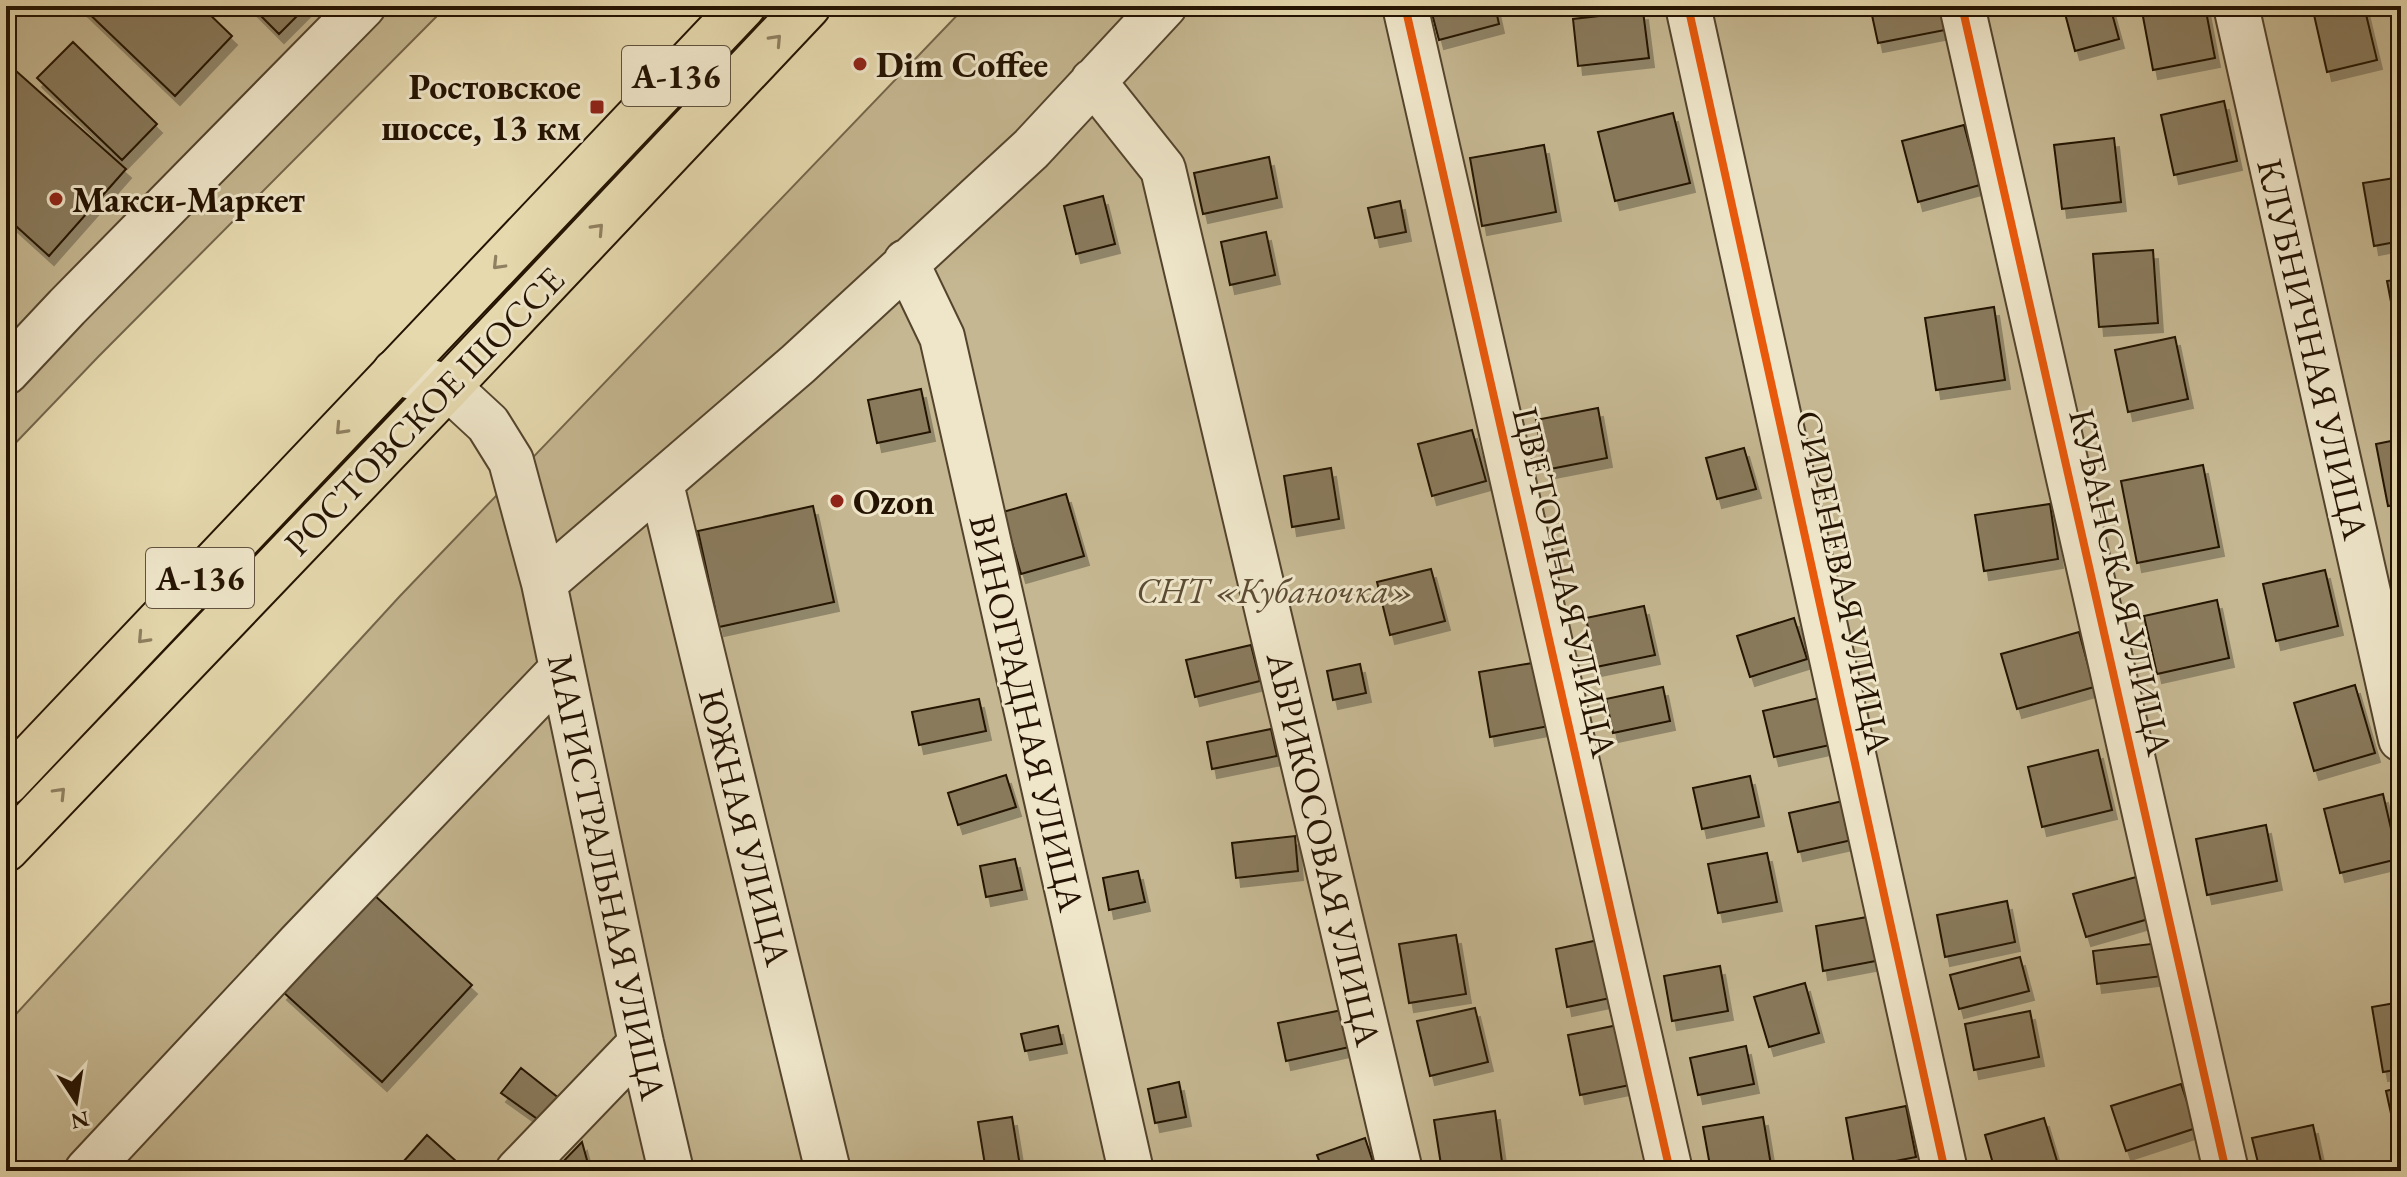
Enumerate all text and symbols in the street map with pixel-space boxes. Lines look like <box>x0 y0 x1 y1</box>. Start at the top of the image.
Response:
one-way arrow <box>767 34 781 49</box>
place label: Dim Coffee <box>876 41 1048 88</box>
road number: А-136 <box>622 46 730 106</box>
marker: Dim Coffee <box>851 55 869 73</box>
place label: Ростовское шоссе, 13 км <box>381 63 581 151</box>
marker: Ростовское шоссе, 13 км <box>588 98 606 116</box>
street label: КЛУБНИЧНАЯ УЛИЦА <box>2246 154 2380 545</box>
place label: Макси-Маркет <box>72 176 305 223</box>
marker: Макси-Маркет <box>47 190 65 208</box>
one-way arrow <box>588 224 603 238</box>
one-way arrow <box>493 255 508 269</box>
street label: РОСТОВСКОЕ ШОССЕ <box>274 257 574 565</box>
street label: ЦВЕТОЧНАЯ УЛИЦА <box>1502 402 1628 763</box>
street label: КУБАНСКАЯ УЛИЦА <box>2058 404 2184 761</box>
street label: СИРЕНЕВАЯ УЛИЦА <box>1785 406 1904 759</box>
one-way arrow <box>336 420 350 434</box>
place label: Ozon <box>853 478 935 525</box>
marker: Ozon <box>828 492 846 510</box>
street label: ВИНОГРАДНАЯ УЛИЦА <box>959 510 1096 917</box>
road number: А-136 <box>146 548 254 608</box>
park label: СНТ «Кубаночка» <box>1136 567 1414 614</box>
one-way arrow <box>138 629 152 643</box>
street label: АБРИКОСОВАЯ УЛИЦА <box>1256 647 1392 1052</box>
street label: МАГИСТРАЛЬНАЯ УЛИЦА <box>537 650 677 1105</box>
street label: ЮЖНАЯ УЛИЦА <box>688 683 802 972</box>
one-way arrow <box>51 788 65 802</box>
north arrow <box>36 1061 116 1141</box>
text: N <box>68 1104 92 1136</box>

